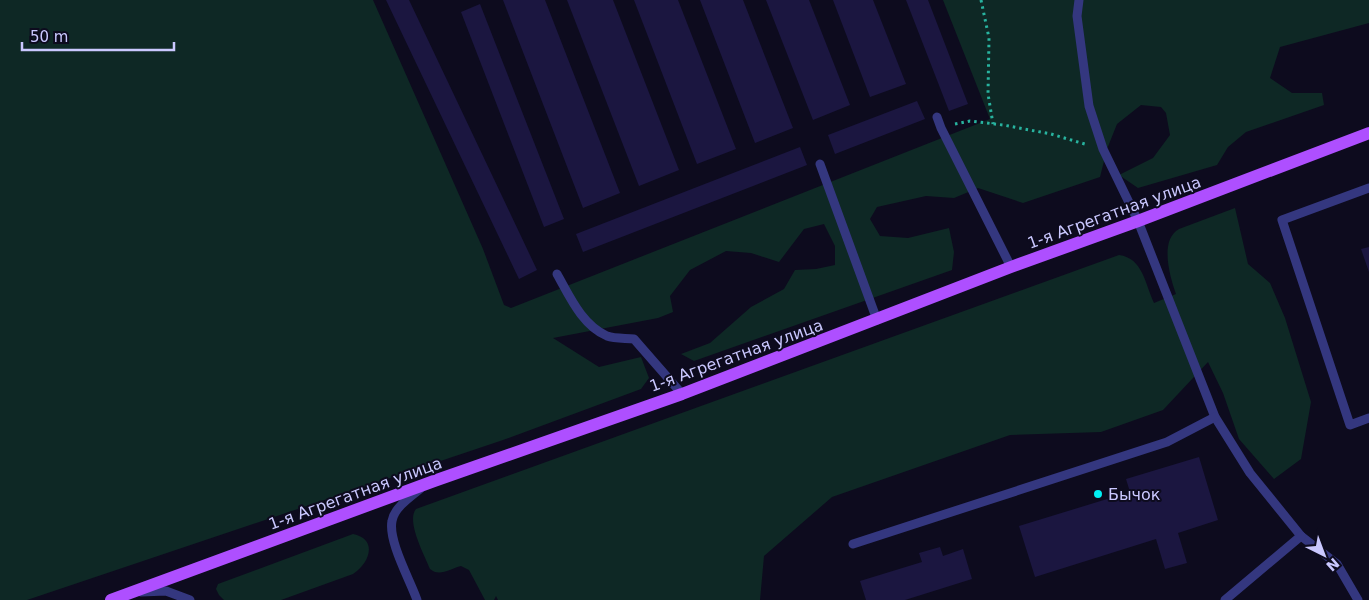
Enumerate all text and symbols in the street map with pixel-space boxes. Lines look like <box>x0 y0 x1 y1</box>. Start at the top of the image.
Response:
scale bar <box>22 20 175 52</box>
text: 50 m <box>30 28 68 46</box>
street label: 1-я Агрегатная улица <box>1025 172 1204 253</box>
street label: 1-я Агрегатная улица <box>647 315 826 396</box>
street label: 1-я Агрегатная улица <box>266 453 445 534</box>
place label: Бычок <box>1108 485 1161 504</box>
marker: Бычок <box>1092 488 1104 500</box>
north arrow <box>1299 530 1349 580</box>
text: N <box>1323 555 1342 575</box>

